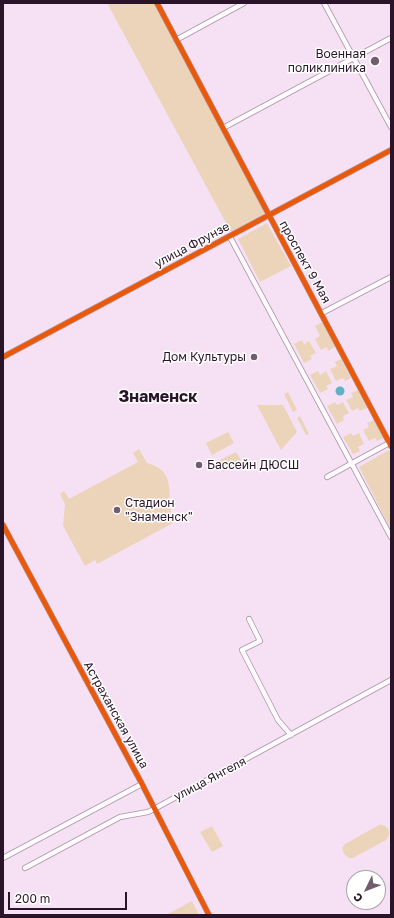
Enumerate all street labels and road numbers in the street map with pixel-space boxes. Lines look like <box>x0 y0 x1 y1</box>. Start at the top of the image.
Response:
street label: проспект 9 Мая <box>276 218 334 306</box>
street label: улица Фрунзе <box>152 219 232 271</box>
street label: Астраханская улица <box>81 659 151 771</box>
street label: улица Янгеля <box>171 754 249 804</box>

